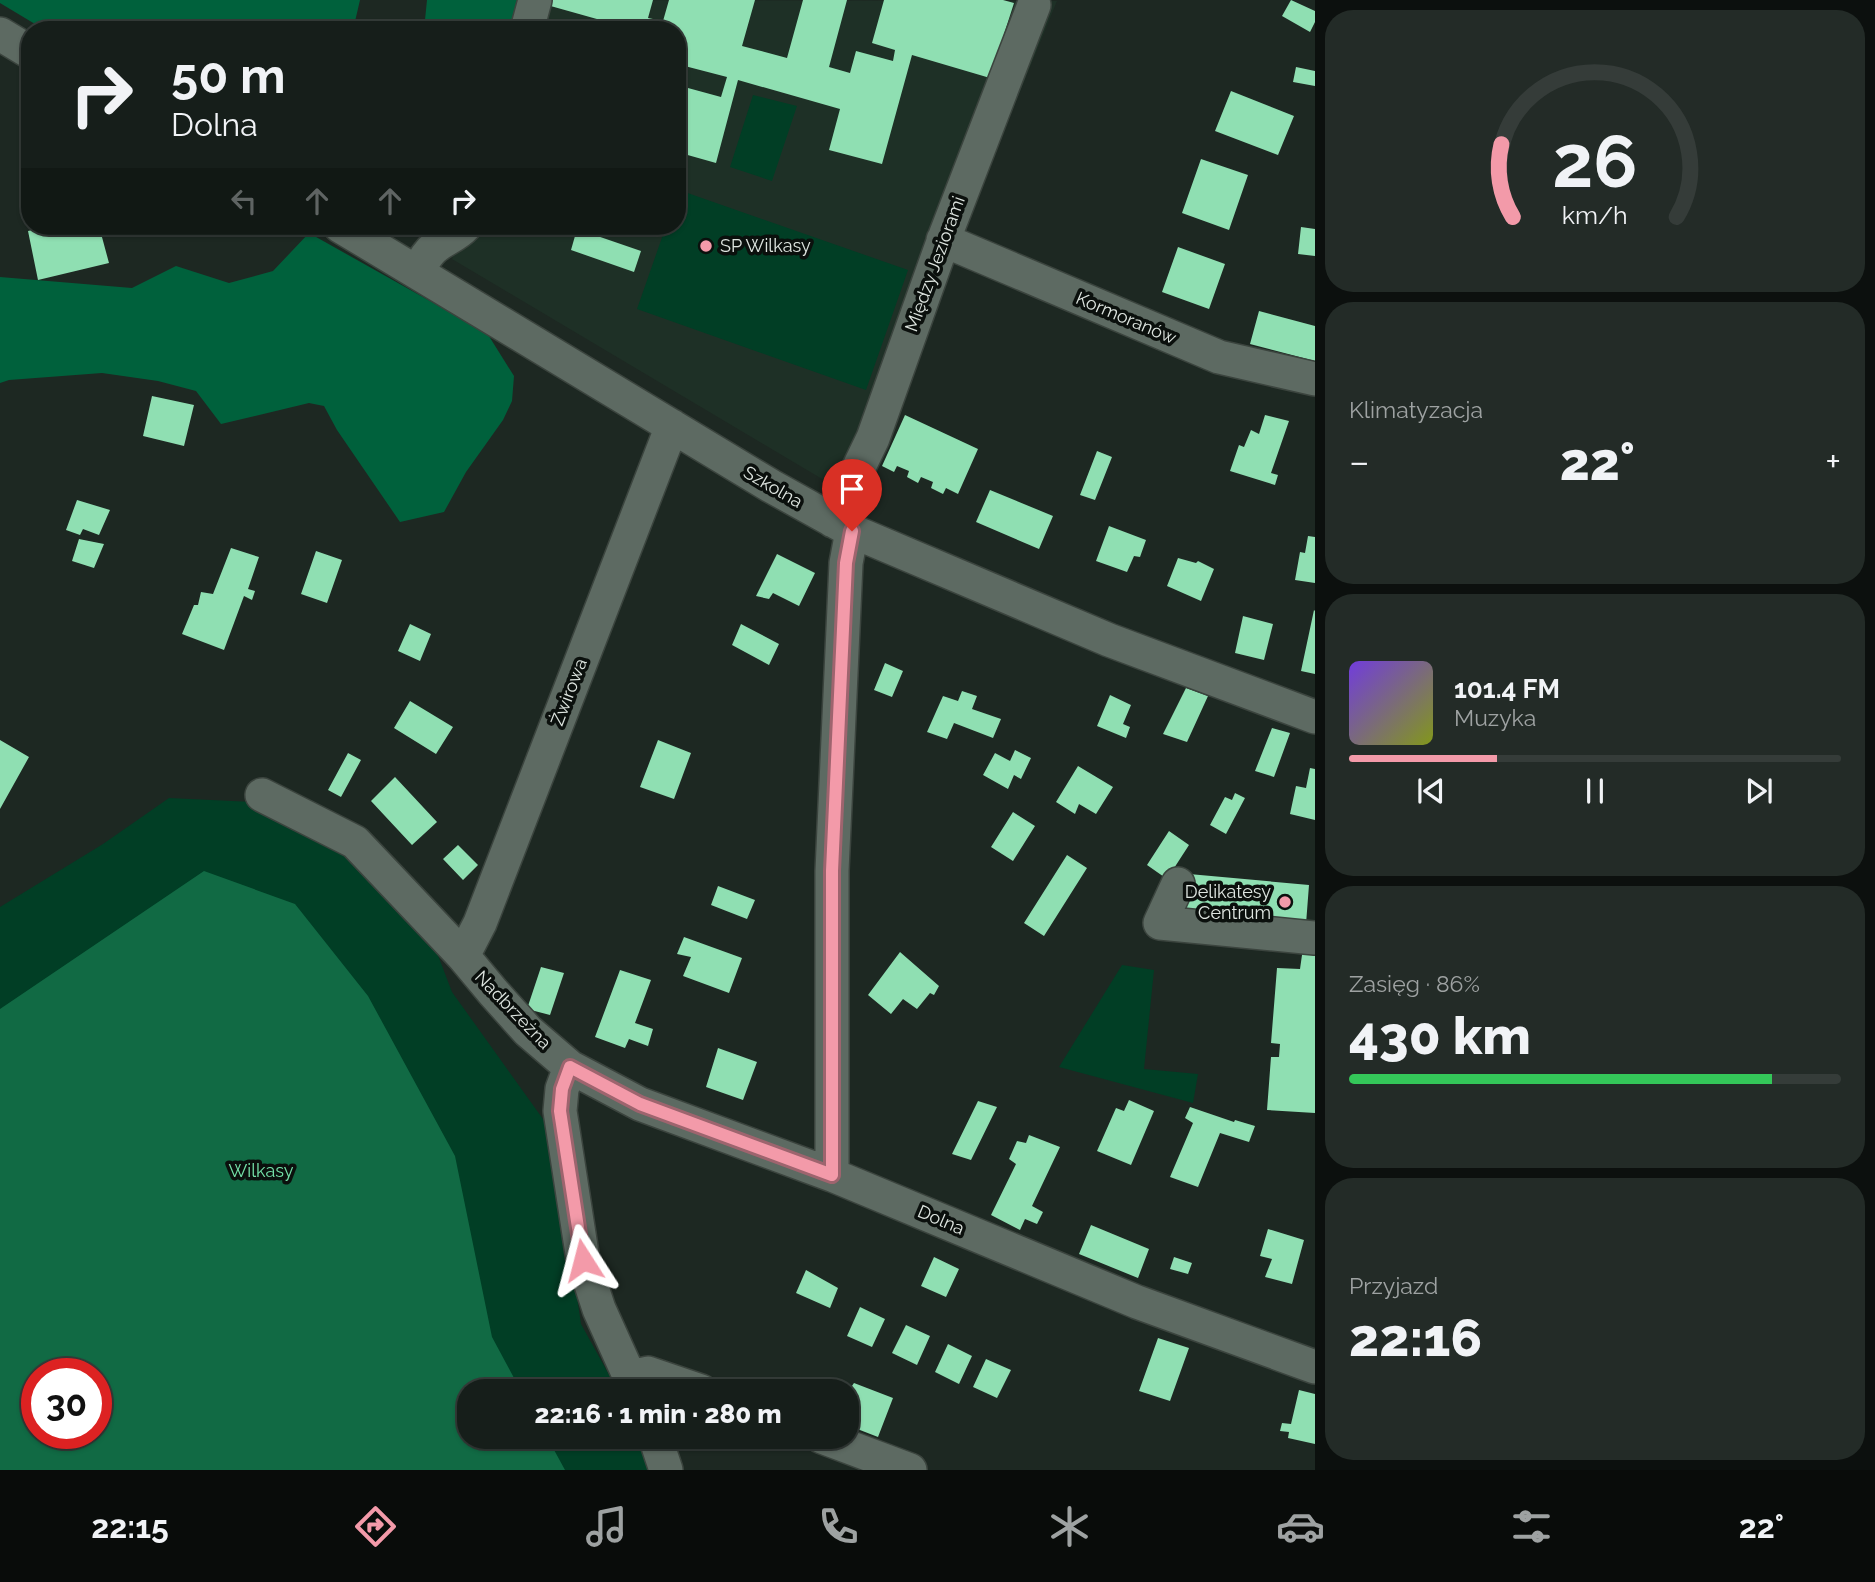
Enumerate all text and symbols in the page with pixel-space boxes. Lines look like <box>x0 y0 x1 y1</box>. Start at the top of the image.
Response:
text: 50 m <box>171 47 286 104</box>
icon: right <box>56 49 147 140</box>
text: Dolna <box>171 106 258 143</box>
text: 26 <box>1552 119 1638 204</box>
icon: left <box>225 182 263 220</box>
icon: ahead <box>298 182 336 220</box>
icon: ahead <box>371 182 409 220</box>
icon: right <box>444 182 482 220</box>
street label: Między Jeziorami <box>900 193 969 334</box>
text: km/h <box>1562 200 1628 230</box>
place label: SP Wilkasy <box>720 235 811 256</box>
marker: SP Wilkasy <box>698 238 714 254</box>
street label: Kormoranów <box>1073 287 1180 348</box>
text: Klimatyzacja <box>1349 396 1483 423</box>
text: 22° <box>1560 431 1635 492</box>
text: − <box>1349 439 1369 484</box>
text: + <box>1825 439 1841 484</box>
pin <box>822 459 882 531</box>
street label: Szkolna <box>740 461 807 512</box>
icon: arrive <box>833 470 871 508</box>
street label: Żwirowa <box>546 655 591 728</box>
text: 101.4 FM <box>1454 674 1560 704</box>
text: Muzyka <box>1454 704 1536 731</box>
icon: previous <box>1412 772 1450 810</box>
icon: pause <box>1576 772 1614 810</box>
icon: next <box>1740 772 1778 810</box>
place label: Delikatesy Centrum <box>1185 881 1271 923</box>
marker: Delikatesy Centrum <box>1277 894 1293 910</box>
street label: Nadbrzeżna <box>471 966 556 1053</box>
text: Zasięg · 86% <box>1349 970 1480 997</box>
text: 430 km <box>1349 1005 1531 1066</box>
park label: Wilkasy <box>228 1160 294 1181</box>
street label: Dolna <box>915 1200 968 1239</box>
position arrow <box>546 1223 620 1297</box>
text: Przyjazd <box>1349 1272 1438 1299</box>
text: 22:16 <box>1349 1307 1482 1368</box>
speed limit sign: 30 <box>21 1358 112 1449</box>
text: 22:16 · 1 min · 280 m <box>534 1399 782 1429</box>
icon: directions <box>351 1502 400 1551</box>
icon: music <box>582 1502 631 1551</box>
icon: phone <box>814 1502 863 1551</box>
icon: climate <box>1045 1502 1094 1551</box>
icon: car <box>1276 1502 1325 1551</box>
icon: filters <box>1507 1502 1556 1551</box>
text: 22:15 <box>91 1508 169 1545</box>
text: 22° <box>1739 1508 1784 1545</box>

